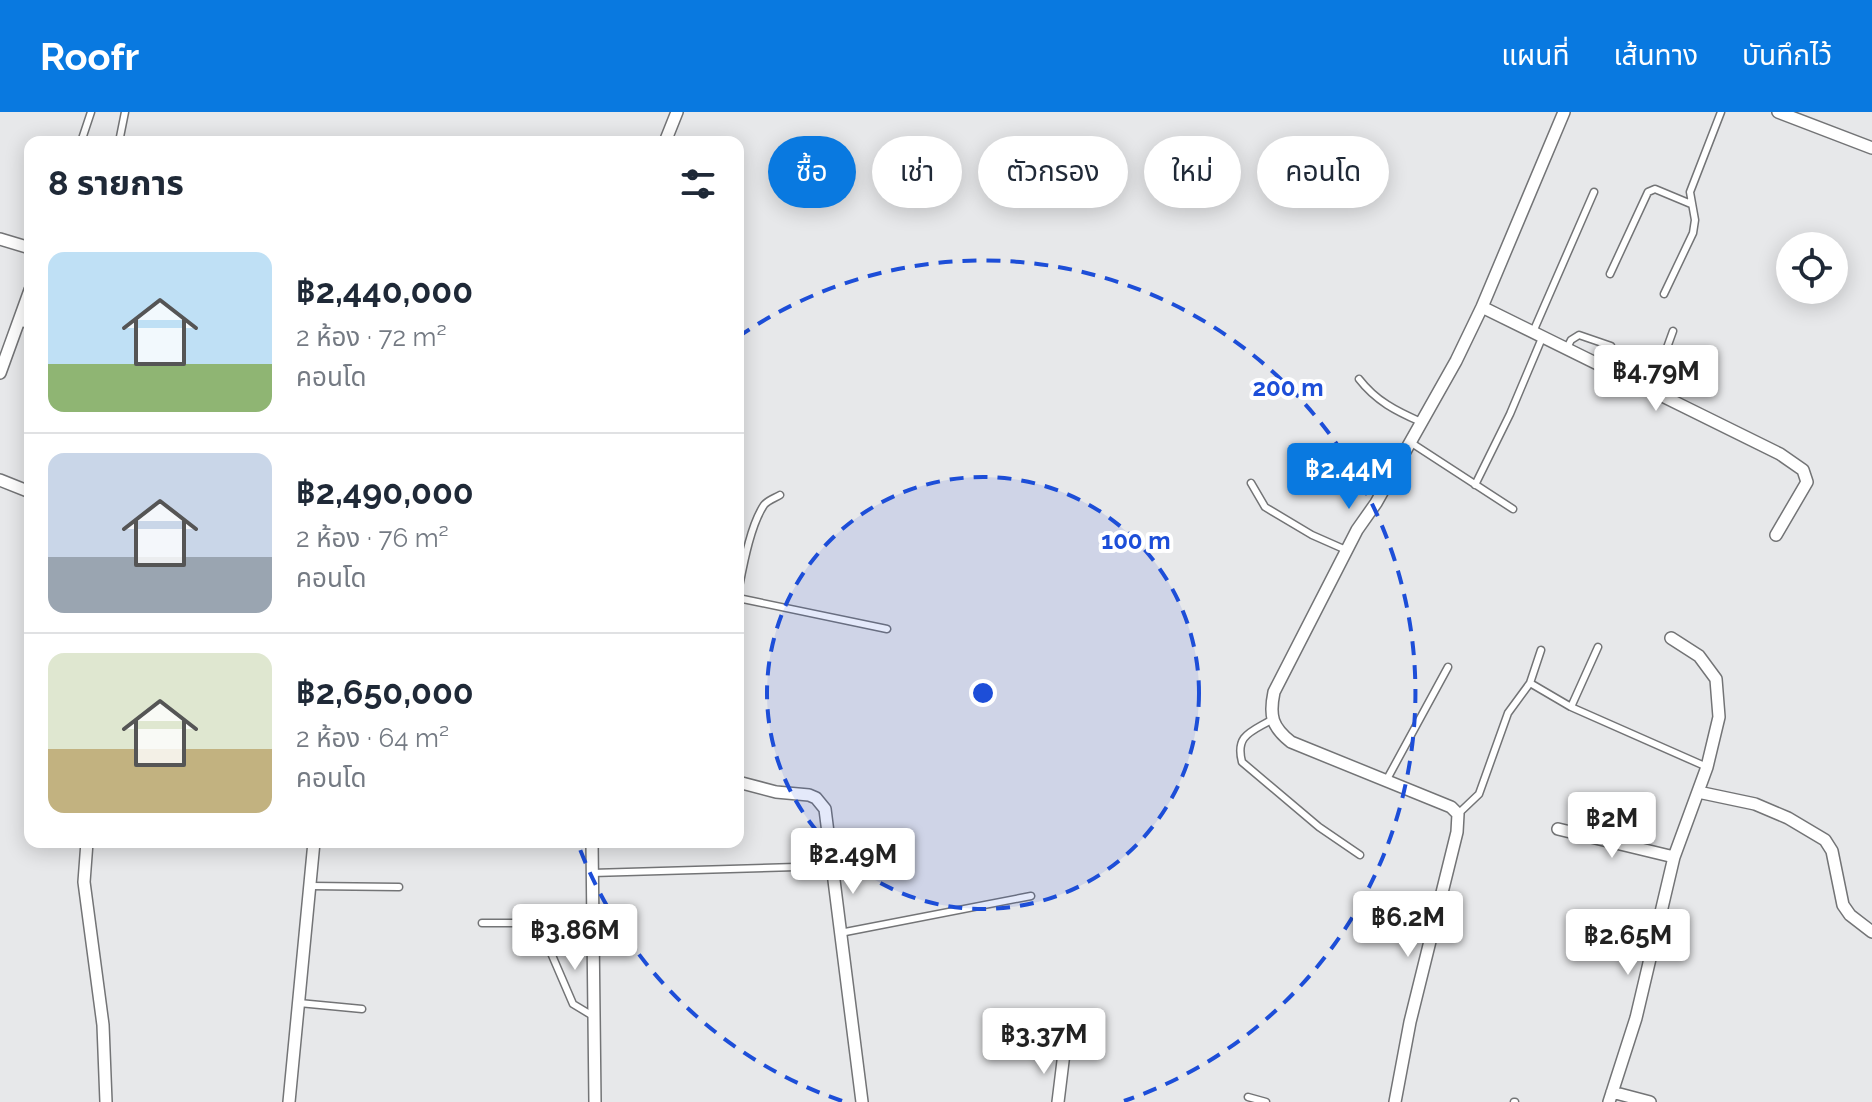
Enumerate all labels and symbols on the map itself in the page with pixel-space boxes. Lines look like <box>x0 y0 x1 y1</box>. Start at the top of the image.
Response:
pin: ฿4.79M <box>1591 345 1721 413</box>
text: 200 m <box>1252 373 1324 402</box>
pin: ฿2.44M <box>1284 443 1414 511</box>
text: 100 m <box>1101 526 1171 555</box>
centre of rings <box>969 679 997 707</box>
pin: ฿2M <box>1573 792 1651 860</box>
pin: ฿2.49M <box>788 828 918 896</box>
pin: ฿6.2M <box>1352 891 1464 959</box>
pin: ฿3.86M <box>510 904 640 972</box>
pin: ฿2.65M <box>1563 909 1693 977</box>
pin: ฿3.37M <box>979 1008 1109 1076</box>

